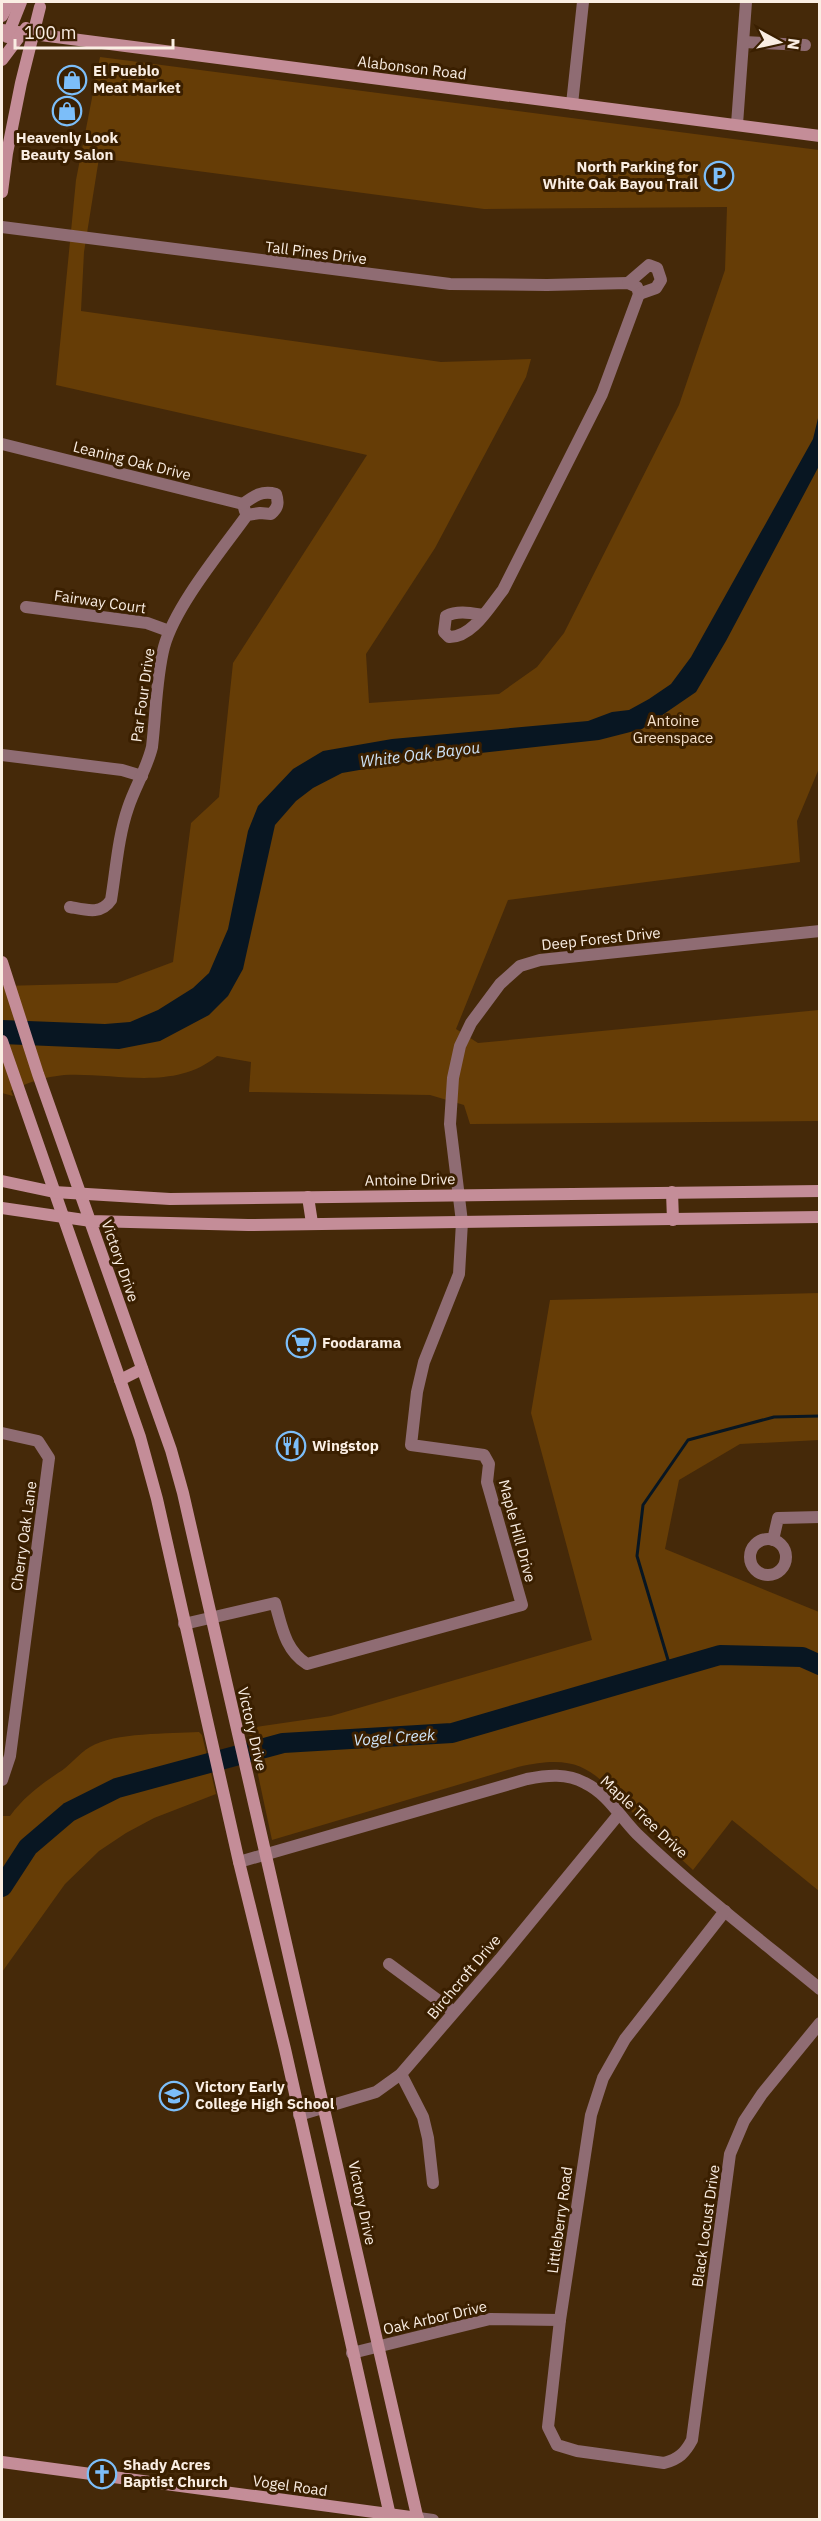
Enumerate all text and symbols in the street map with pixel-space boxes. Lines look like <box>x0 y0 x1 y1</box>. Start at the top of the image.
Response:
scale bar <box>15 12 172 50</box>
north arrow <box>749 12 809 72</box>
text: 100 m <box>24 21 76 44</box>
text: N <box>783 37 805 51</box>
street label: Alabonson Road <box>357 51 468 84</box>
place label: El Pueblo Meat Market <box>93 61 181 97</box>
shop icon: El Pueblo Meat Market <box>56 64 88 96</box>
shop icon: Heavenly Look Beauty Salon <box>51 95 83 127</box>
place label: Heavenly Look Beauty Salon <box>16 128 119 164</box>
place label: North Parking for White Oak Bayou Trail <box>543 157 698 193</box>
parking icon: North Parking for White Oak Bayou Trail <box>703 160 735 192</box>
street label: Tall Pines Drive <box>264 237 368 268</box>
street label: Leaning Oak Drive <box>71 437 193 484</box>
street label: Fairway Court <box>53 586 147 617</box>
street label: Par Four Drive <box>127 647 159 743</box>
park label: Antoine Greenspace <box>633 711 713 747</box>
water label: White Oak Bayou <box>359 737 481 771</box>
street label: Deep Forest Drive <box>540 923 661 954</box>
street label: Antoine Drive <box>365 1169 455 1190</box>
street label: Victory Drive <box>98 1217 143 1304</box>
supermarket icon: Foodarama <box>285 1327 317 1359</box>
place label: Foodarama <box>322 1333 402 1352</box>
restaurant icon: Wingstop <box>275 1430 307 1462</box>
place label: Wingstop <box>312 1436 379 1455</box>
street label: Maple Hill Drive <box>495 1477 540 1584</box>
street label: Cherry Oak Lane <box>6 1480 41 1592</box>
street label: Victory Drive <box>234 1685 271 1773</box>
water label: Vogel Creek <box>352 1724 436 1750</box>
street label: Maple Tree Drive <box>597 1771 692 1862</box>
street label: Birchcroft Drive <box>423 1930 505 2023</box>
place label: Victory Early College High School <box>195 2077 335 2113</box>
school or university icon: Victory Early College High School <box>158 2080 190 2112</box>
street label: Victory Drive <box>344 2159 381 2247</box>
street label: Black Locust Drive <box>688 2163 724 2288</box>
street label: Littleberry Road <box>543 2165 576 2275</box>
street label: Oak Arbor Drive <box>381 2296 489 2339</box>
place label: Shady Acres Baptist Church <box>123 2455 228 2491</box>
church icon: Shady Acres Baptist Church <box>86 2458 118 2490</box>
street label: Vogel Road <box>251 2471 329 2500</box>

